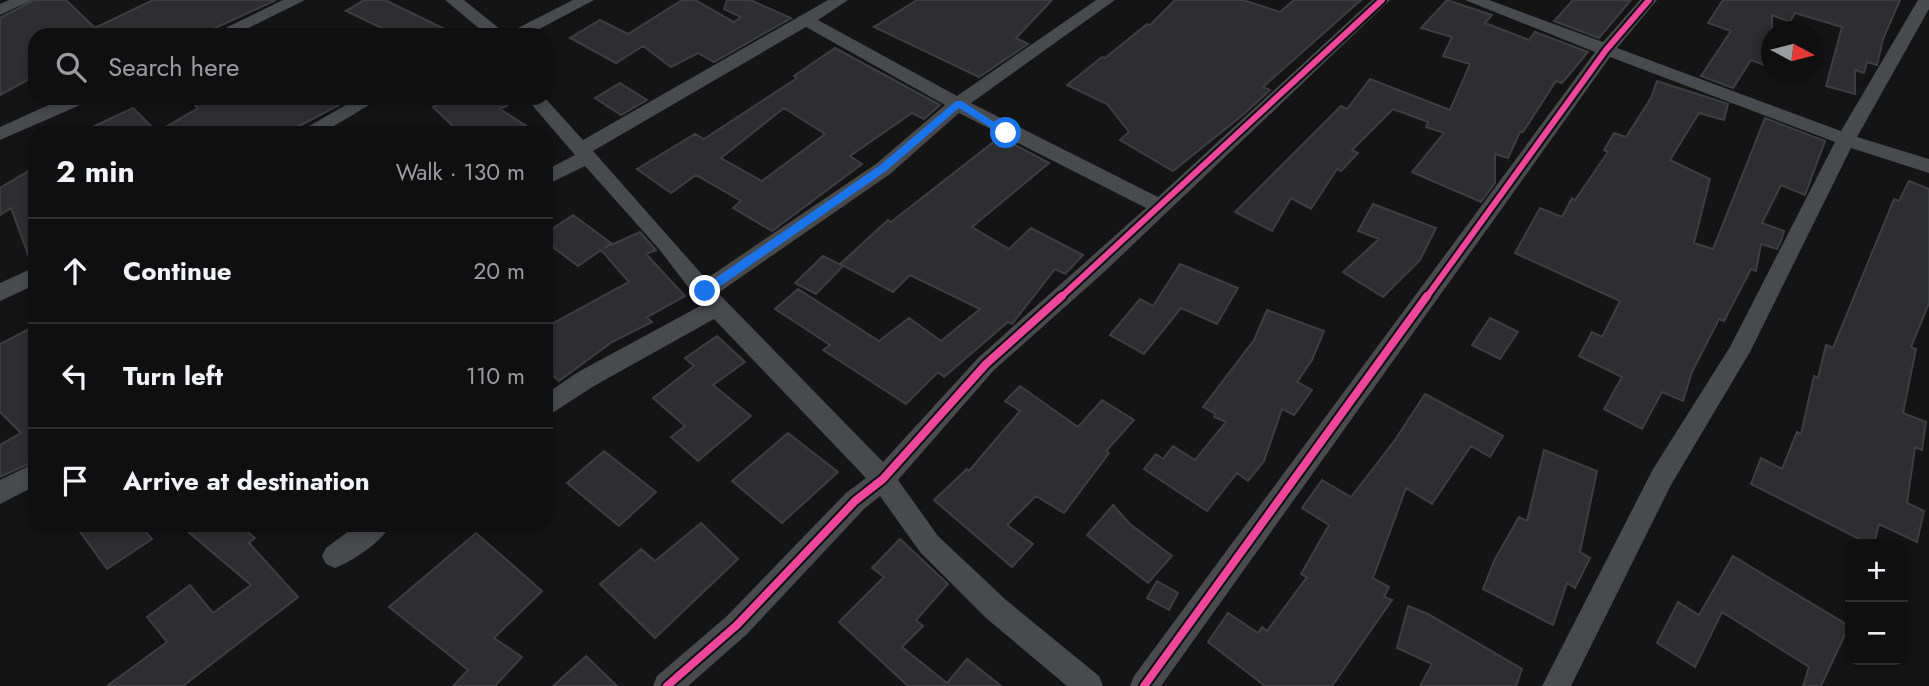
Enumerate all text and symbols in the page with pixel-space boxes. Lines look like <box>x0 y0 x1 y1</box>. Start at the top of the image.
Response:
north arrow <box>1761 21 1824 84</box>
search box <box>28 28 553 105</box>
icon: search <box>52 48 90 86</box>
text: Search here <box>108 48 240 86</box>
route start <box>990 117 1021 148</box>
text: 2 min <box>56 150 135 193</box>
text: Walk · 130 m <box>396 155 525 189</box>
icon: ahead <box>56 252 94 290</box>
text: Continue <box>123 252 232 290</box>
text: 20 m <box>473 254 525 288</box>
route end <box>689 275 720 306</box>
icon: left <box>56 357 94 395</box>
text: Turn left <box>123 357 223 395</box>
text: 110 m <box>466 359 525 393</box>
icon: arrive <box>56 462 94 500</box>
text: Arrive at destination <box>123 462 370 500</box>
map controls <box>1845 539 1908 665</box>
button: + <box>1845 539 1908 602</box>
button: − <box>1845 602 1908 665</box>

